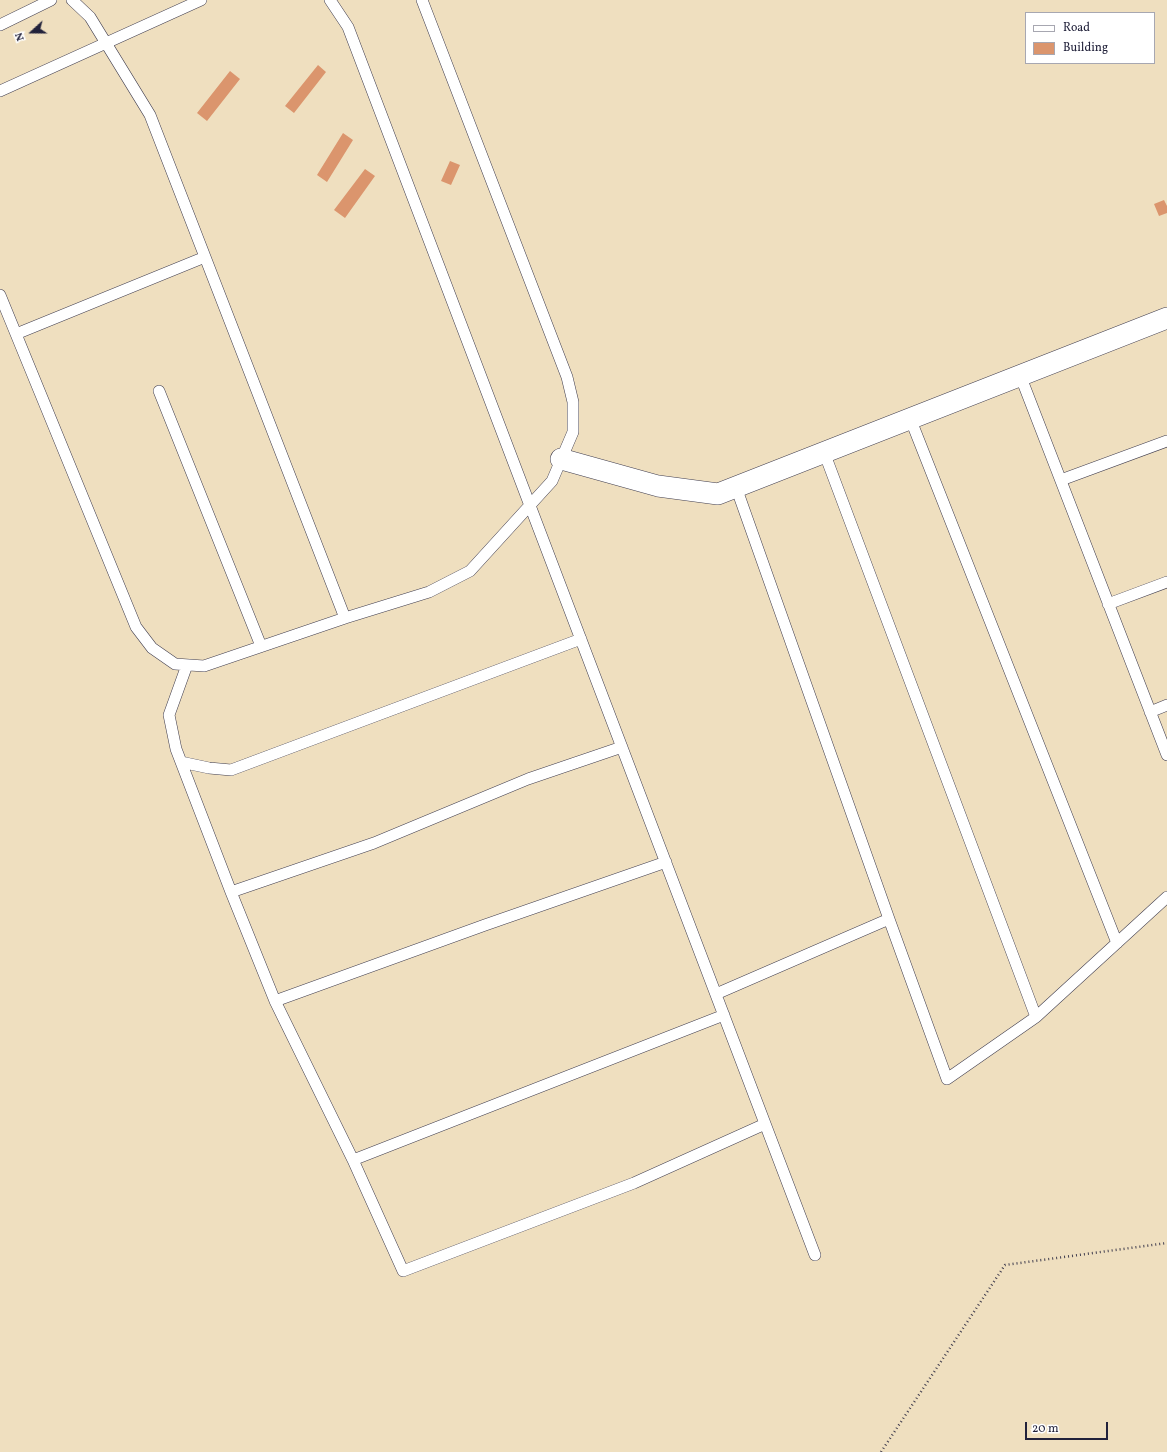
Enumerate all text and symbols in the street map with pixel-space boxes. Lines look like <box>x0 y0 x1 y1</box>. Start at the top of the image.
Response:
north arrow <box>12 12 52 52</box>
legend <box>1025 12 1155 64</box>
text: Road <box>1063 20 1090 36</box>
text: N <box>12 30 29 43</box>
text: Building <box>1063 40 1108 56</box>
scale bar <box>1027 1414 1110 1440</box>
text: 20 m <box>1032 1421 1059 1437</box>

